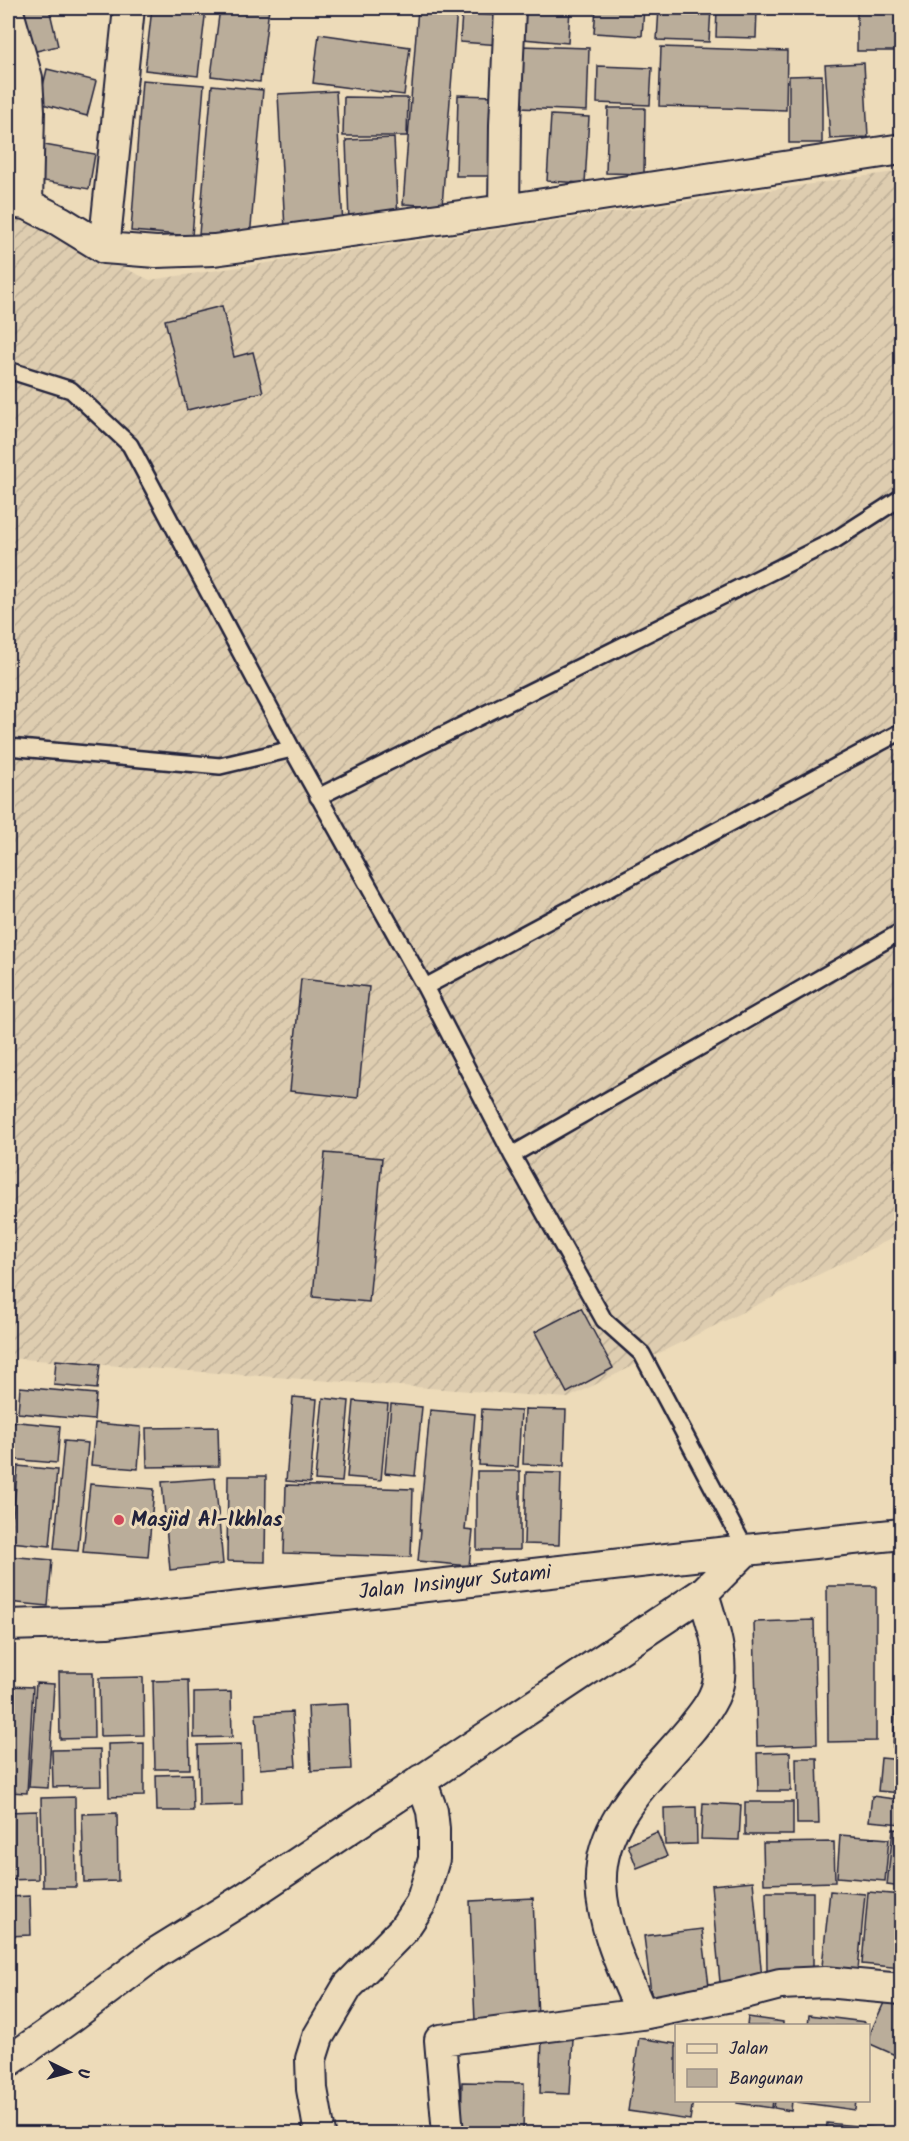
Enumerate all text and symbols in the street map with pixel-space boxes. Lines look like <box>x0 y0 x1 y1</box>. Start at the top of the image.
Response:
place label: Masjid Al-Ikhlas <box>131 1504 283 1537</box>
marker: Masjid Al-Ikhlas <box>112 1513 126 1527</box>
street label: Jalan Insinyur Sutami <box>357 1556 554 1610</box>
legend <box>675 2024 870 2102</box>
text: Jalan <box>729 2035 768 2064</box>
north arrow <box>39 2042 99 2102</box>
text: Bangunan <box>729 2065 803 2094</box>
text: U <box>70 2067 95 2079</box>

